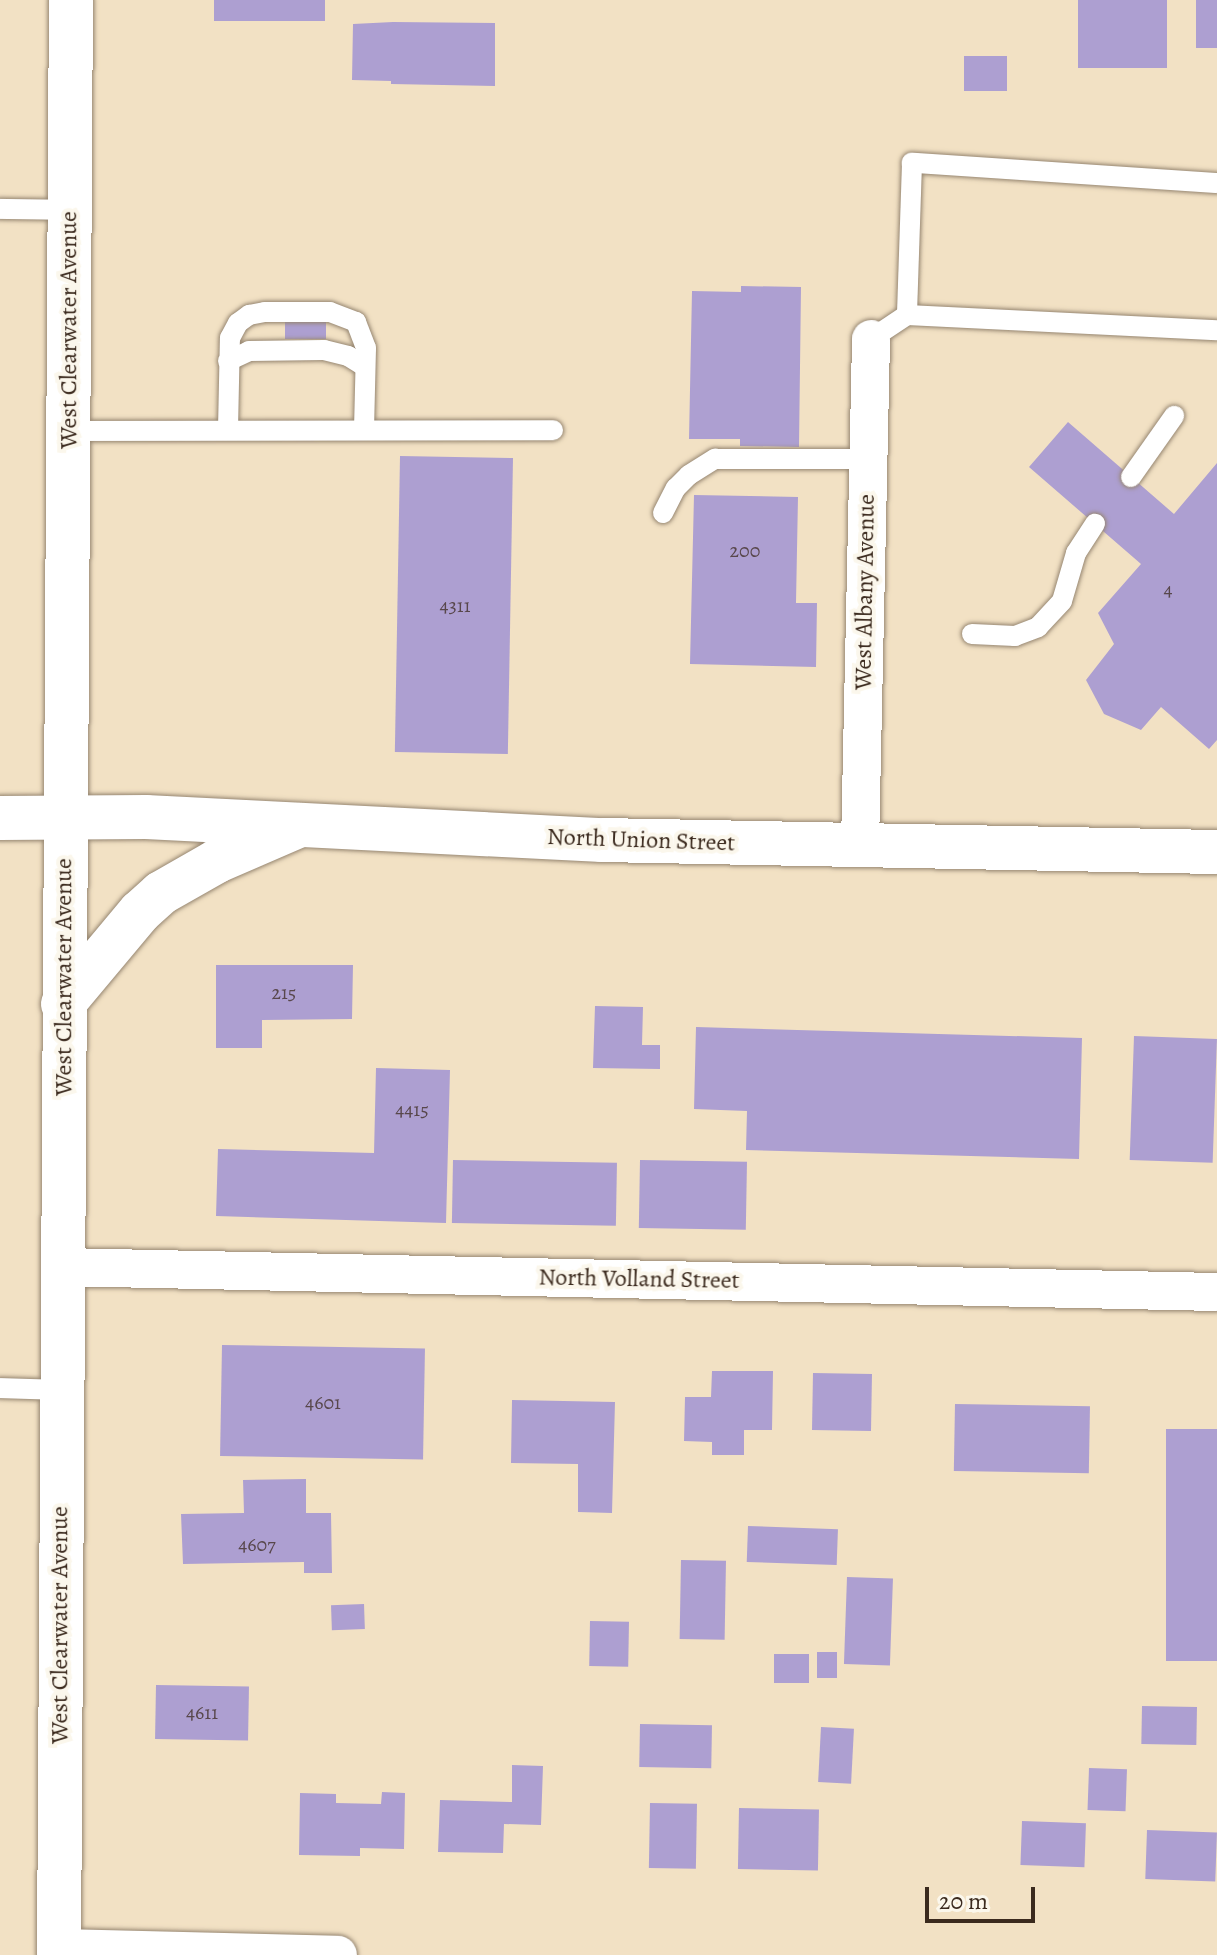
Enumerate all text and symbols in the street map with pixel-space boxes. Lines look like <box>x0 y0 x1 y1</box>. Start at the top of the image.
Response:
street label: West Clearwater Avenue <box>55 211 83 449</box>
street label: West Albany Avenue <box>849 494 881 690</box>
house number: 200 <box>730 538 760 562</box>
house number: 4 <box>1163 577 1173 601</box>
house number: 4311 <box>439 593 471 617</box>
street label: North Union Street <box>547 822 735 858</box>
street label: West Clearwater Avenue <box>50 858 78 1096</box>
house number: 215 <box>272 980 296 1004</box>
house number: 4415 <box>395 1097 429 1121</box>
street label: North Volland Street <box>538 1263 740 1295</box>
house number: 4601 <box>305 1390 341 1414</box>
street label: West Clearwater Avenue <box>46 1506 74 1744</box>
house number: 4607 <box>238 1532 276 1556</box>
house number: 4611 <box>186 1700 218 1724</box>
scale bar <box>929 1871 1039 1921</box>
text: 20 m <box>939 1885 988 1917</box>

